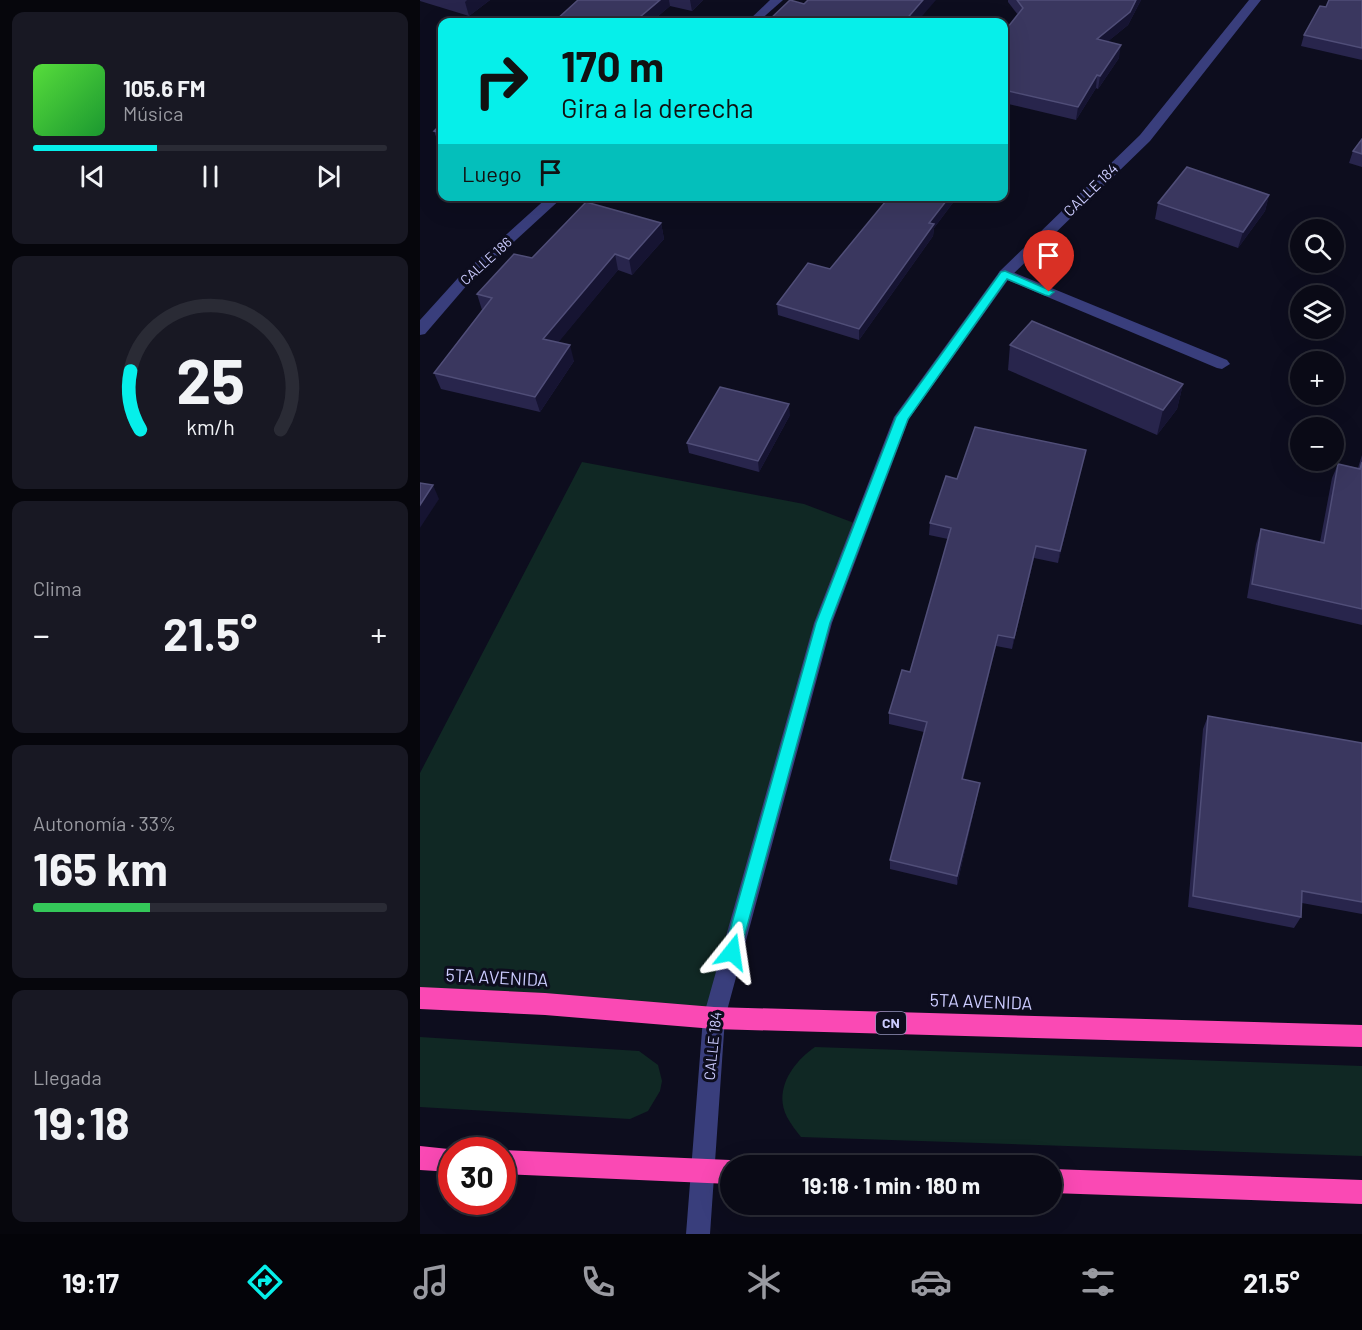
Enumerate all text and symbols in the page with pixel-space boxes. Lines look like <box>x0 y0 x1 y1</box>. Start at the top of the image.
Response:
text: 170 m <box>561 40 664 90</box>
icon: right <box>462 42 540 120</box>
text: 105.6 FM <box>123 75 205 101</box>
text: Gira a la derecha <box>561 91 754 123</box>
text: Música <box>123 101 183 125</box>
icon: arrive <box>534 156 567 189</box>
street label: CALLE 184 <box>1059 159 1121 220</box>
icon: previous <box>76 160 109 193</box>
icon: pause <box>194 160 227 193</box>
icon: next <box>312 160 345 193</box>
text: Luego <box>462 160 522 186</box>
map controls <box>1290 219 1344 471</box>
button: search <box>1290 219 1344 273</box>
pin <box>1023 230 1074 292</box>
street label: CALLE 186 <box>456 233 515 288</box>
icon: arrive <box>1032 239 1065 272</box>
button: layers <box>1290 285 1344 339</box>
text: 25 <box>176 342 244 416</box>
button: + <box>1290 351 1344 405</box>
text: km/h <box>186 414 234 439</box>
button: − <box>1290 417 1344 471</box>
text: Clima <box>33 576 82 600</box>
text: 21.5° <box>163 606 257 660</box>
text: − <box>33 614 50 654</box>
text: + <box>371 614 387 654</box>
text: Autonomía · 33% <box>33 811 176 835</box>
text: 165 km <box>33 841 168 895</box>
position arrow <box>700 920 764 984</box>
street label: 5TA AVENIDA <box>445 963 549 991</box>
street label: 5TA AVENIDA <box>929 988 1033 1014</box>
street label: CALLE 184 <box>699 1011 725 1081</box>
road number: CN <box>876 1012 906 1034</box>
text: Llegada <box>33 1065 102 1089</box>
text: 19:18 <box>33 1095 129 1149</box>
speed limit sign: 30 <box>438 1137 516 1215</box>
text: 19:18 · 1 min · 180 m <box>802 1172 980 1198</box>
icon: directions <box>244 1261 286 1303</box>
icon: music <box>410 1261 452 1303</box>
icon: phone <box>577 1261 619 1303</box>
icon: climate <box>743 1261 785 1303</box>
icon: car <box>910 1261 952 1303</box>
icon: filters <box>1077 1261 1119 1303</box>
text: 19:17 <box>62 1266 119 1298</box>
text: 21.5° <box>1243 1266 1300 1298</box>

